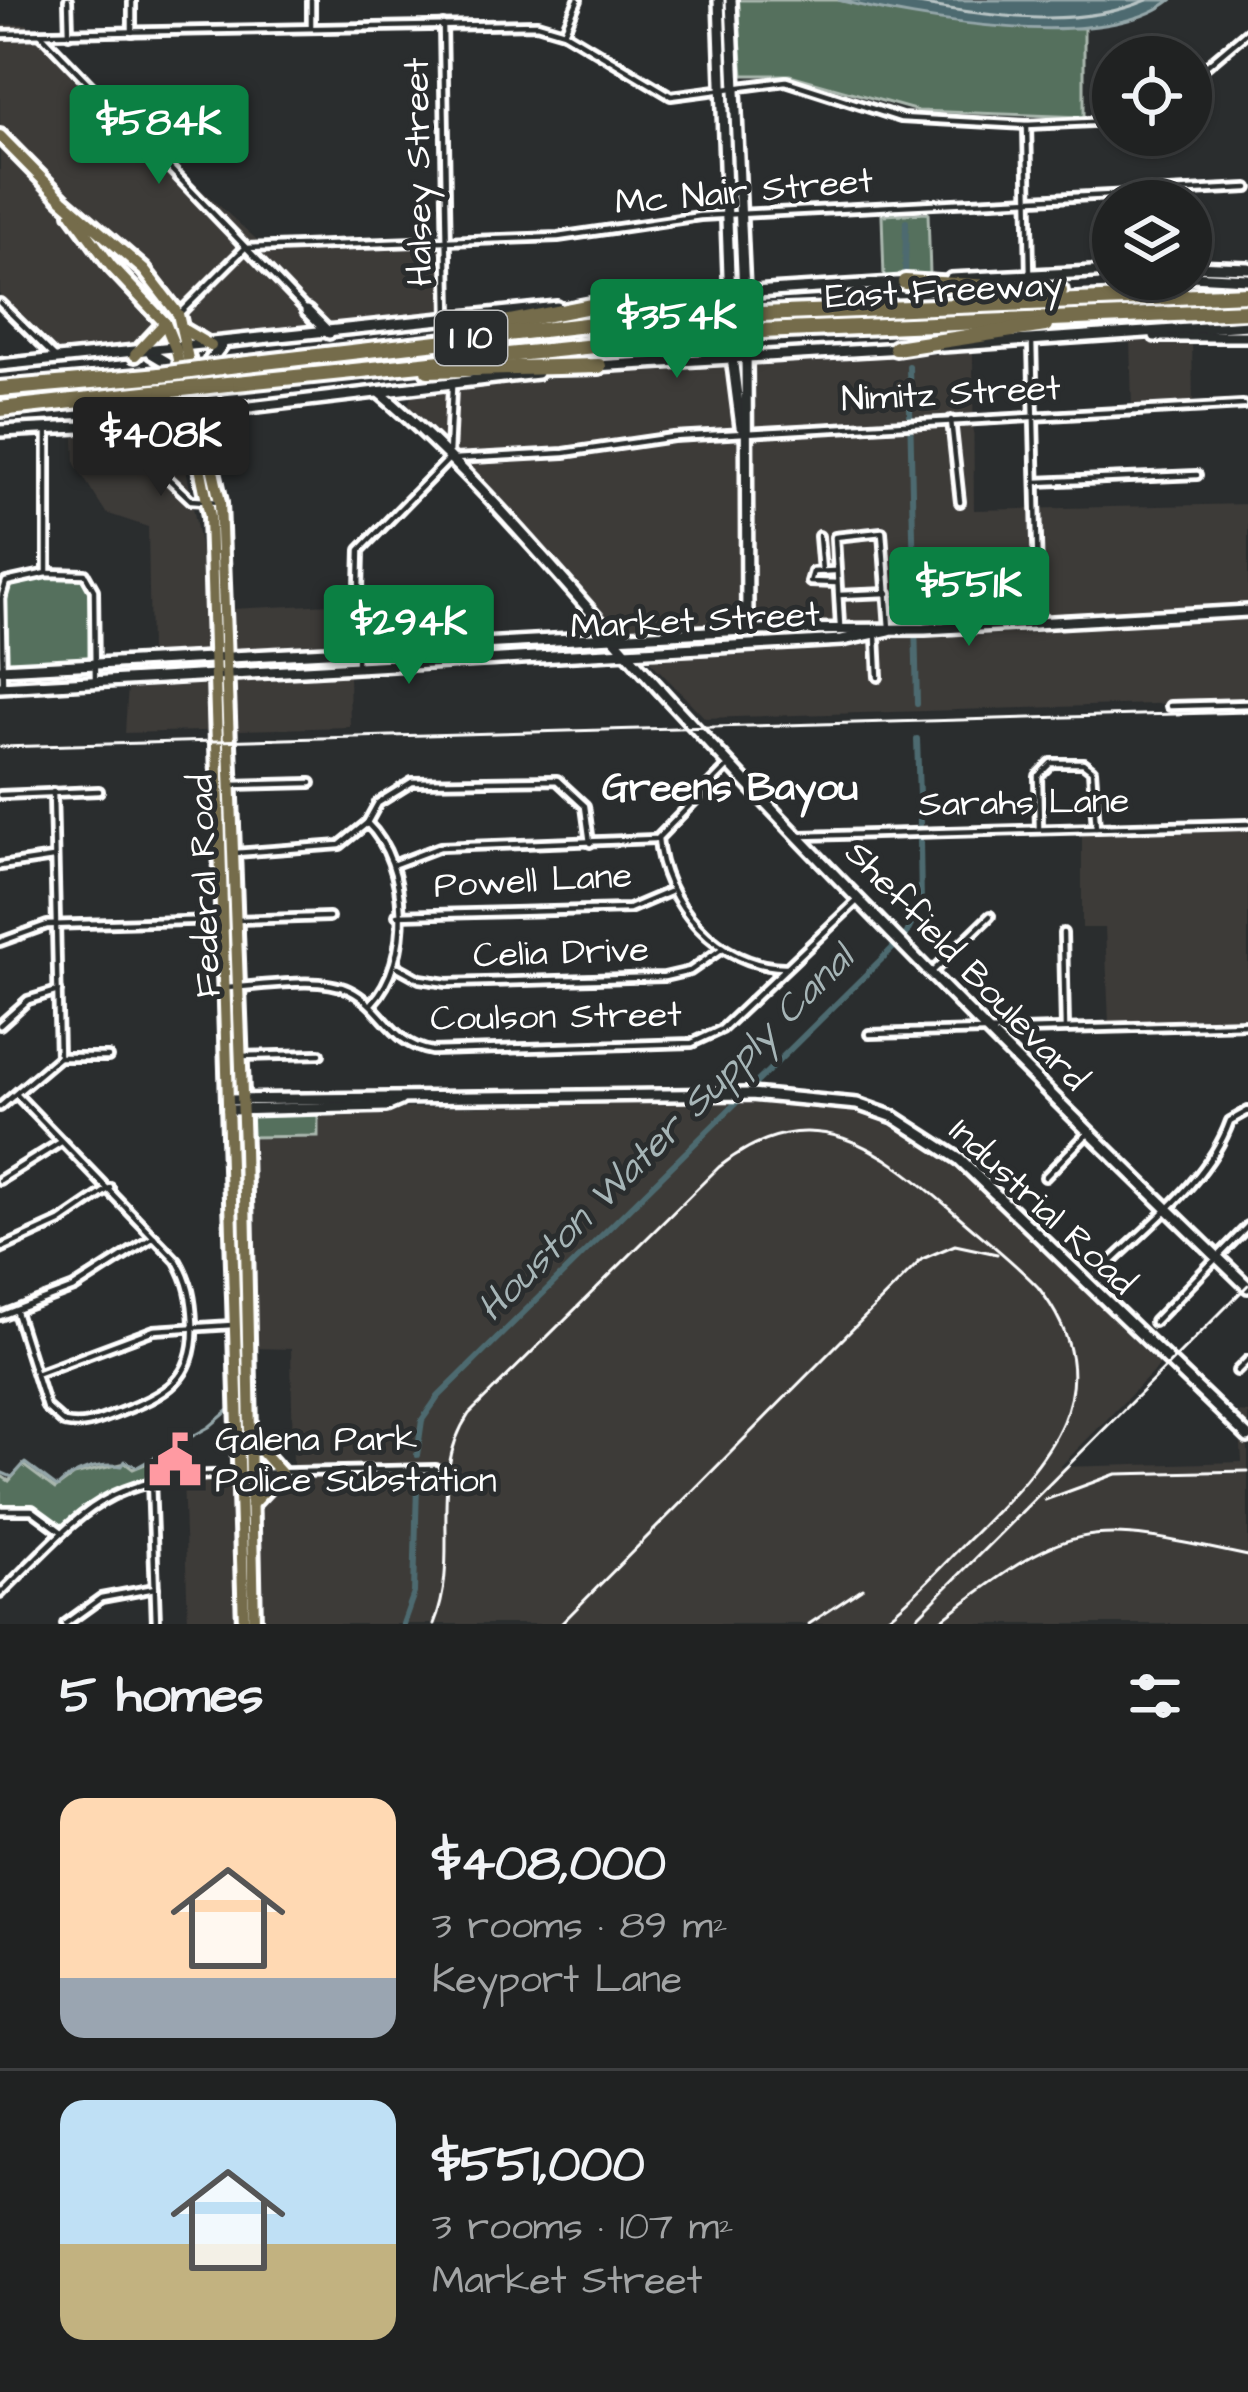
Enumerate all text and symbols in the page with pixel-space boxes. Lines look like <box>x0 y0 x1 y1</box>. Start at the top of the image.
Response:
map controls <box>1092 36 1212 300</box>
button: locate <box>1092 36 1212 156</box>
street label: Halsey Street <box>392 57 446 287</box>
pin: $584K <box>75 85 243 187</box>
text: $584K <box>97 97 221 151</box>
street label: Mc Nair Street <box>613 155 875 229</box>
button: layers <box>1092 180 1212 300</box>
street label: East Freeway <box>824 259 1064 323</box>
pin: $354K <box>593 279 761 381</box>
text: $354K <box>617 291 737 345</box>
road number: I 10 <box>435 311 507 365</box>
street label: Nimitz Street <box>840 363 1062 425</box>
pin: $408K <box>77 397 245 499</box>
text: $408K <box>100 409 222 463</box>
pin: $551K <box>885 547 1053 649</box>
text: $551K <box>916 559 1022 613</box>
pin: $294K <box>325 585 493 687</box>
street label: Market Street <box>569 589 821 653</box>
text: $294K <box>351 597 467 651</box>
district label: Greens Bayou <box>602 762 858 818</box>
street label: Federal Road <box>176 774 234 998</box>
street label: Sarahs Lane <box>918 776 1130 830</box>
street label: Sheffield Boulevard <box>833 829 1099 1103</box>
street label: Powell Lane <box>433 850 633 912</box>
street label: Celia Drive <box>472 924 650 982</box>
water label: Houston Water Supply Canal <box>466 930 870 1335</box>
street label: Coulson Street <box>430 989 683 1045</box>
street label: Industrial Road <box>937 1107 1147 1307</box>
place label: Galena Park Police Substation <box>215 1414 497 1506</box>
public building icon: Galena Park Police Substation <box>146 1431 204 1489</box>
text: 5 homes <box>60 1661 263 1732</box>
icon: filters <box>1122 1663 1188 1729</box>
text: $408,000 <box>432 1829 666 1900</box>
icon: home <box>156 1846 300 1990</box>
text: 3 rooms · 89 m² <box>432 1900 728 1954</box>
text: Keyport Lane <box>432 1954 682 2008</box>
text: $551,000 <box>432 2130 645 2201</box>
icon: home <box>156 2148 300 2292</box>
text: 3 rooms · 107 m² <box>432 2201 734 2255</box>
text: Market Street <box>432 2255 702 2309</box>

